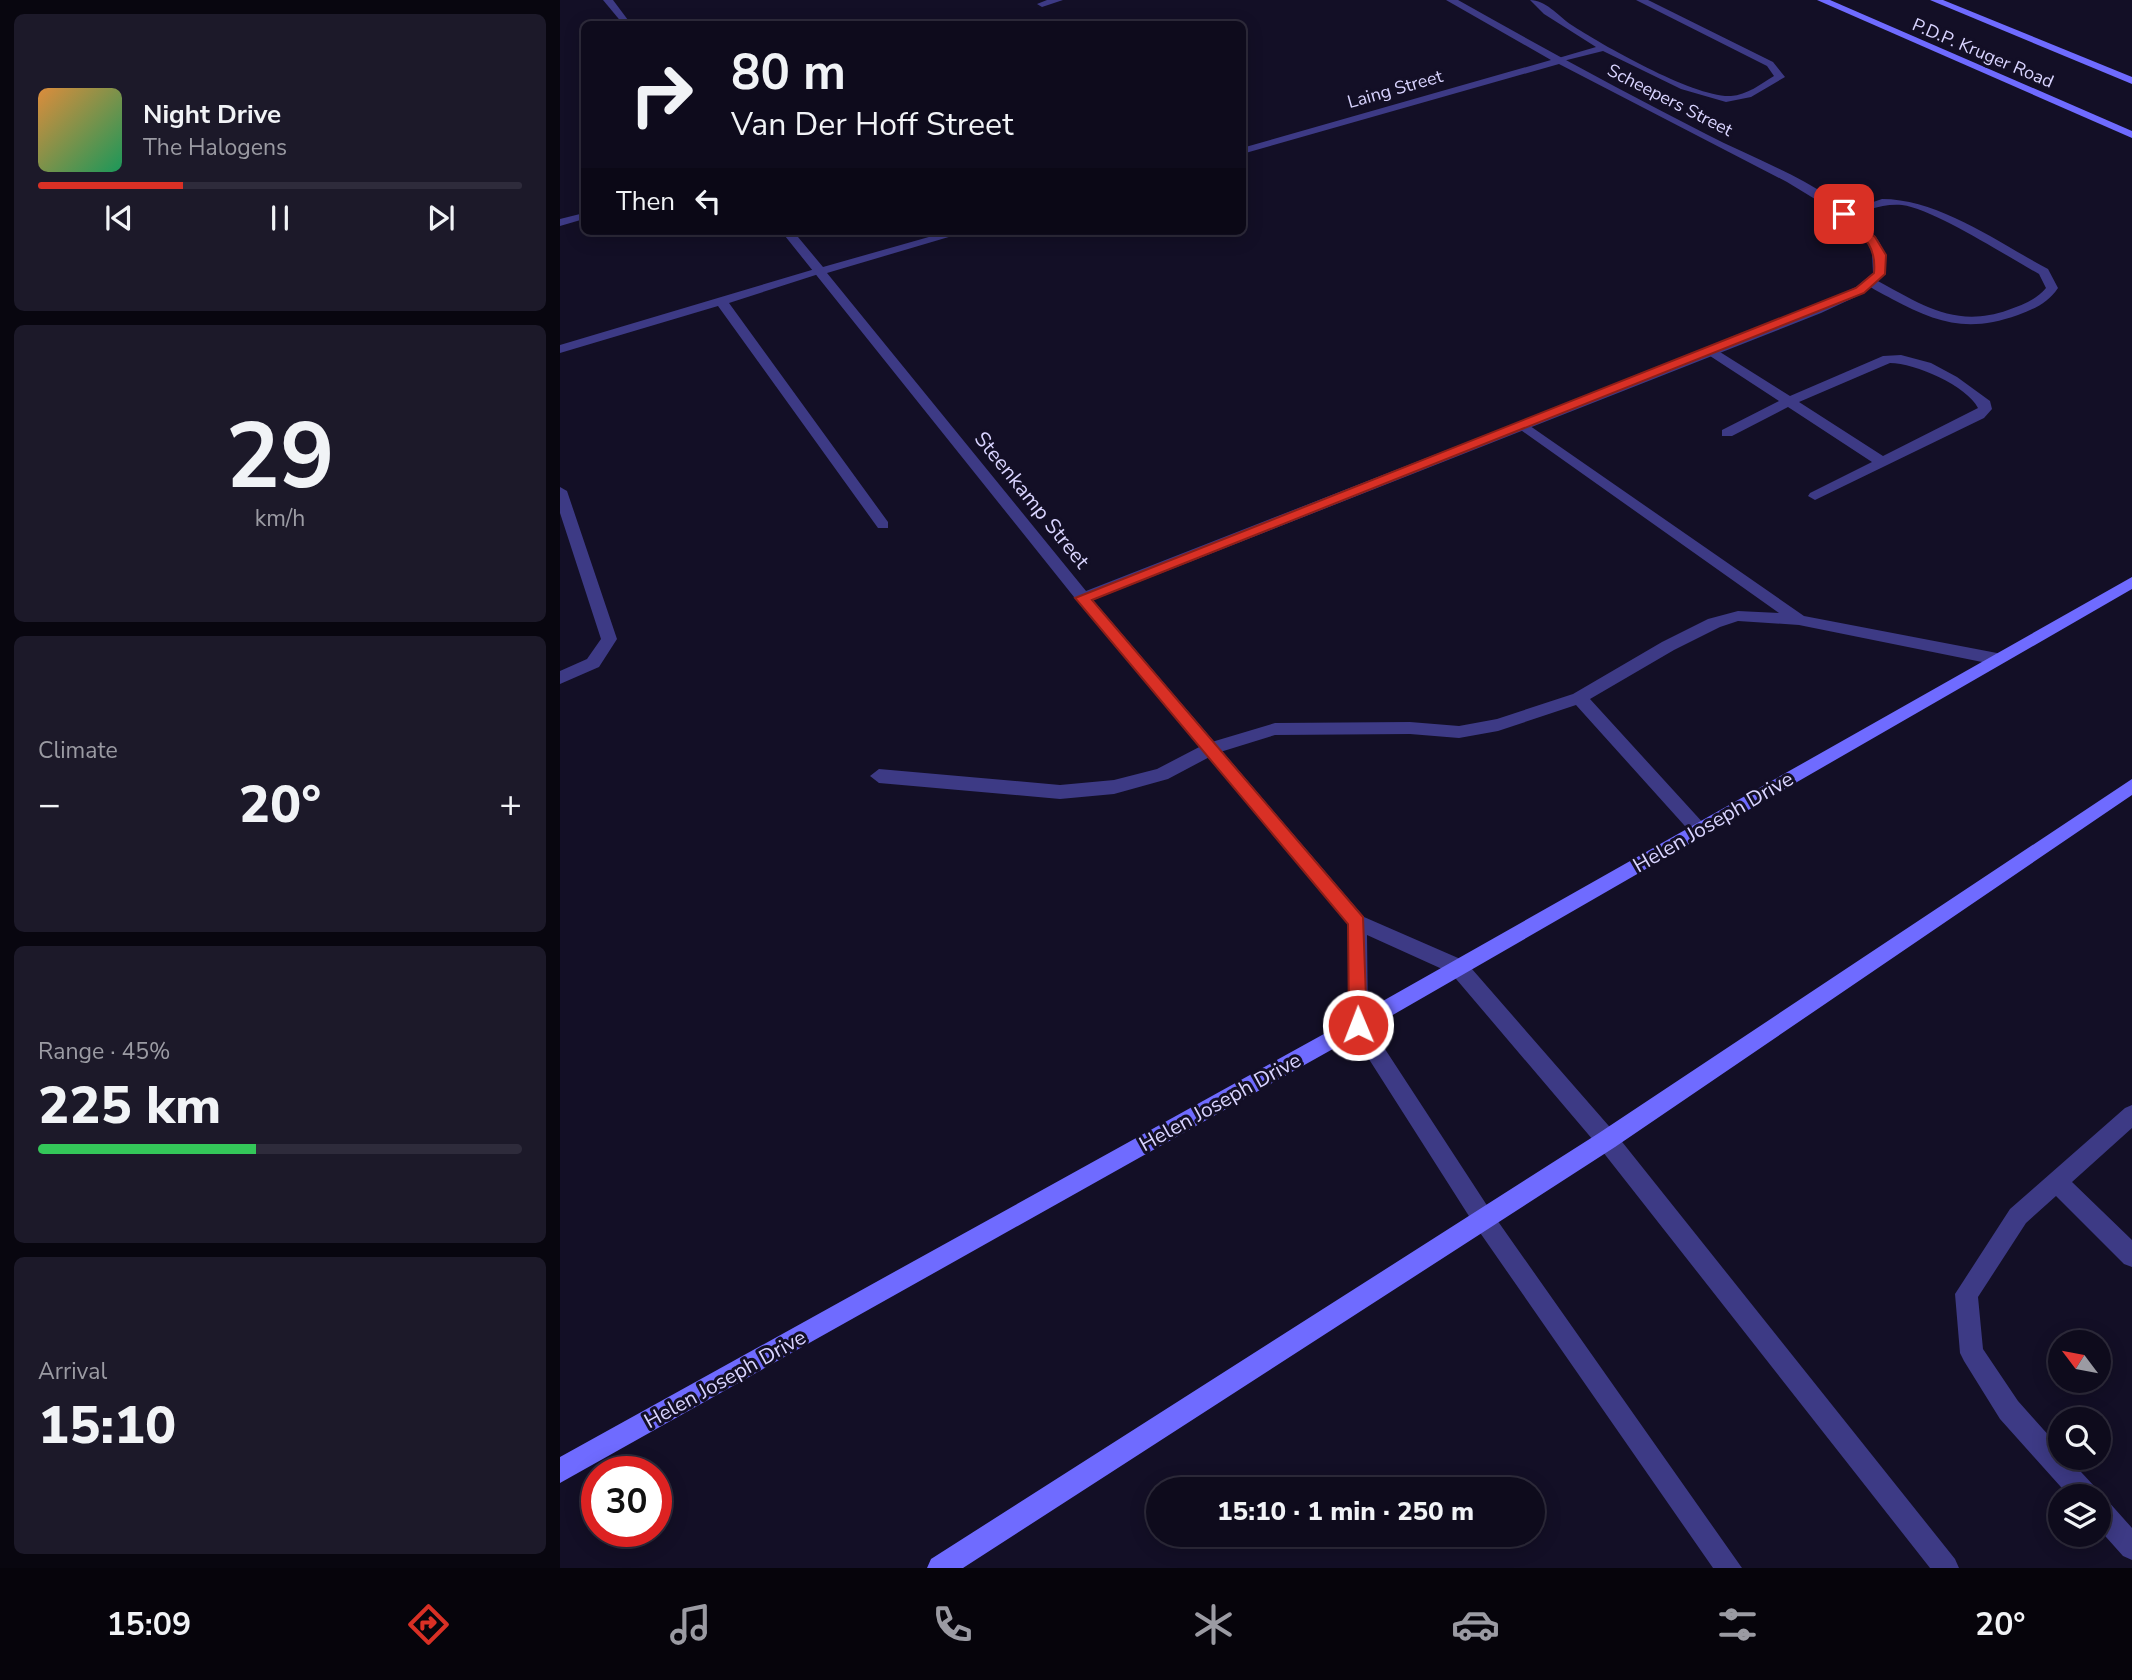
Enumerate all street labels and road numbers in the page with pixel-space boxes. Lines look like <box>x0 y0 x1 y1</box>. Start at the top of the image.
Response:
street label: P.D.P. Kruger Road <box>1909 12 2057 94</box>
street label: Scheepers Street <box>1603 58 1737 142</box>
street label: Laing Street <box>1345 64 1446 114</box>
street label: Steenkamp Street <box>968 426 1096 575</box>
street label: Helen Joseph Drive <box>1628 765 1798 879</box>
street label: Helen Joseph Drive <box>1134 1046 1306 1158</box>
street label: Helen Joseph Drive <box>639 1323 811 1435</box>

